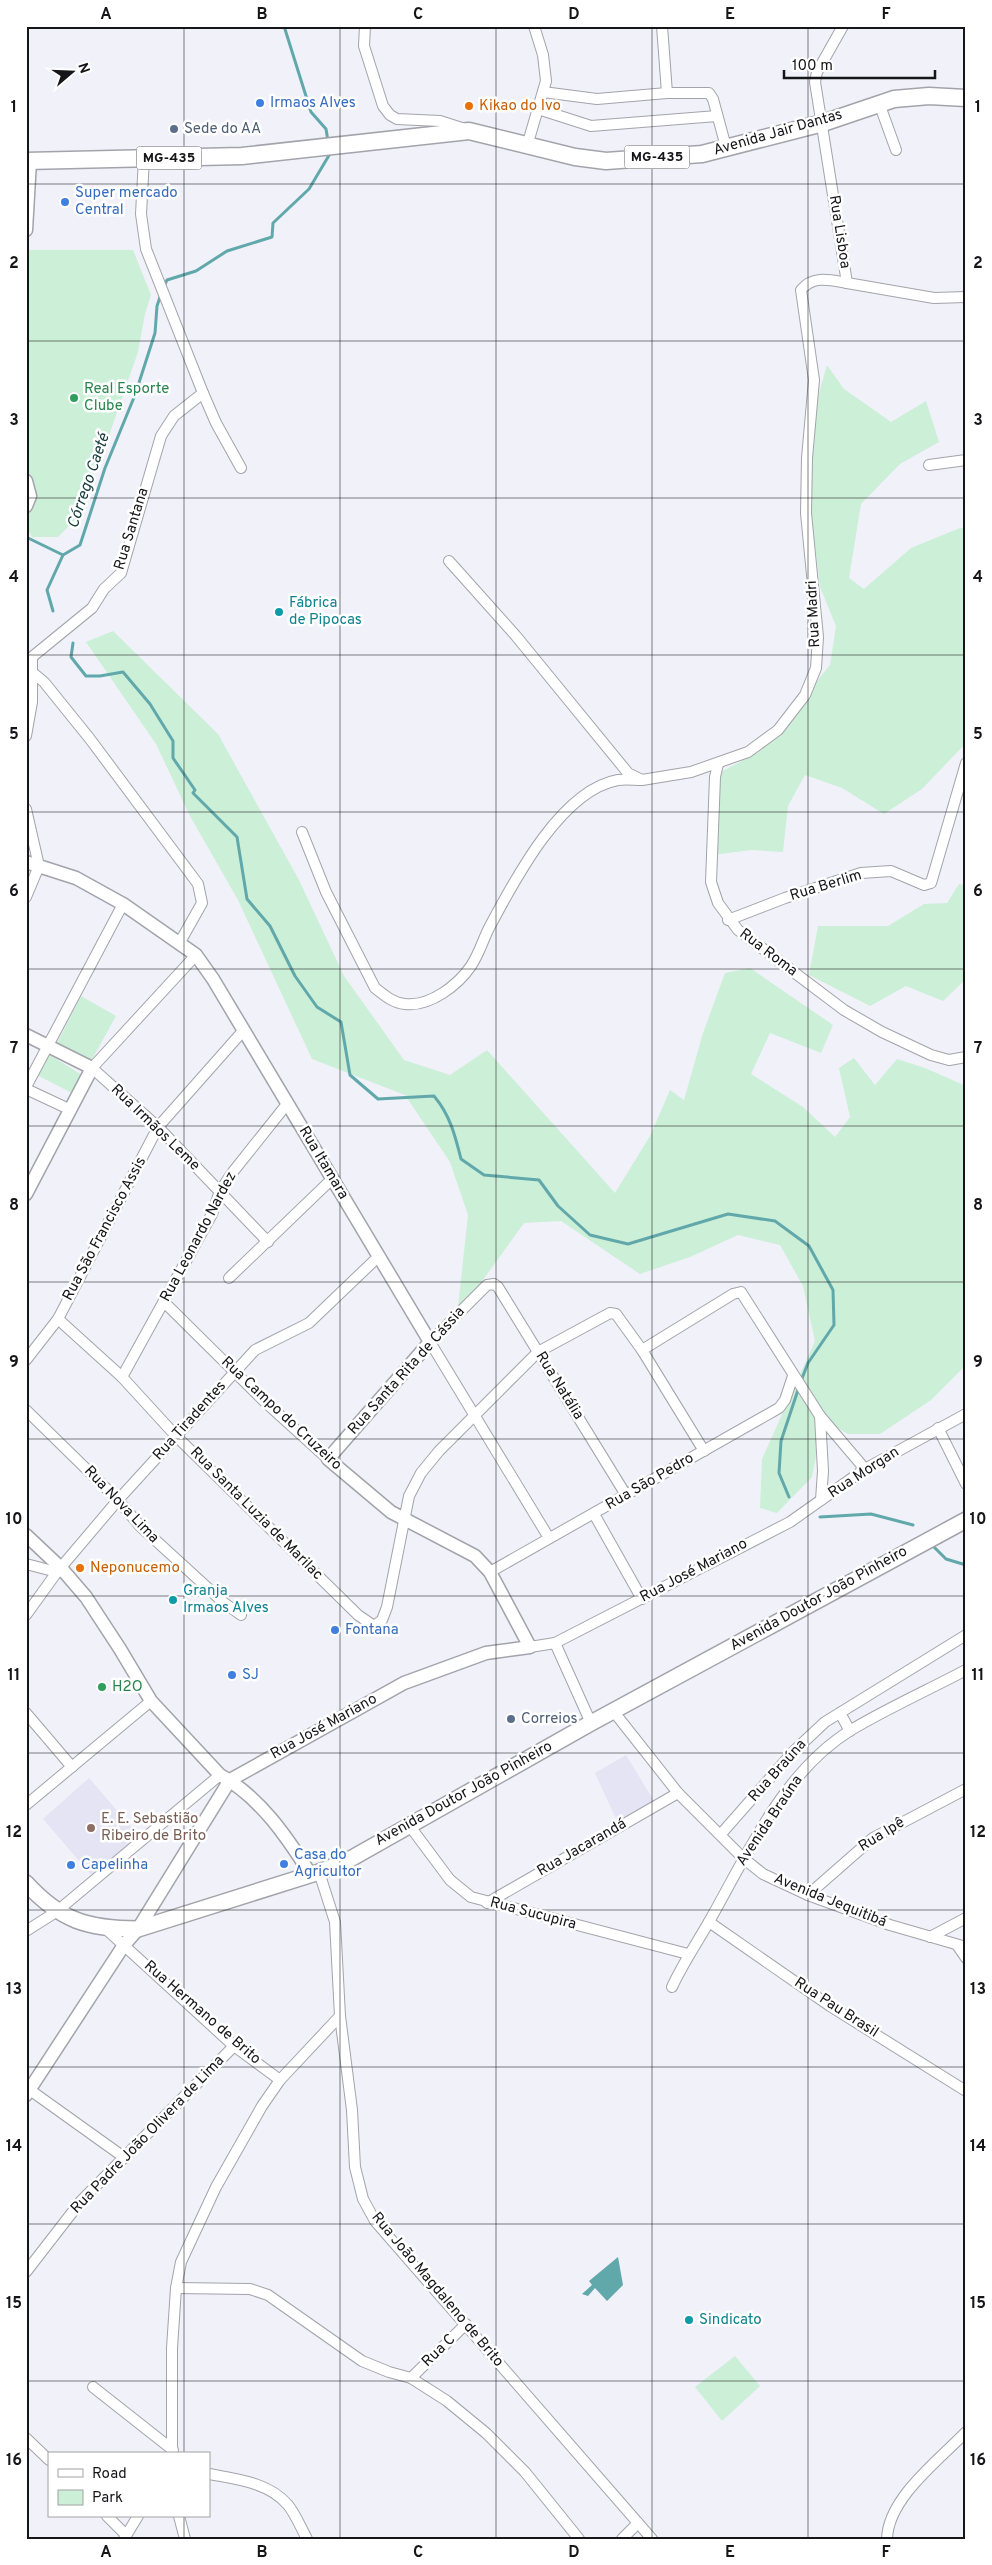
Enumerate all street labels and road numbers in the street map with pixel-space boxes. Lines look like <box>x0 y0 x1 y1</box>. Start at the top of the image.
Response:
street label: Avenida Jair Dantas <box>711 105 845 161</box>
road number: MG-435 <box>136 146 202 170</box>
road number: MG-435 <box>624 146 690 168</box>
street label: Rua Lisboa <box>824 194 854 270</box>
street label: Rua Santana <box>110 486 154 572</box>
street label: Rua Madri <box>803 580 825 648</box>
street label: Rua Berlim <box>788 866 864 906</box>
street label: Rua Roma <box>735 925 801 981</box>
street label: Rua Irmãos Leme <box>106 1081 204 1175</box>
street label: Rua Itamara <box>294 1123 352 1203</box>
street label: Rua São Francisco Assis <box>59 1154 151 1304</box>
street label: Rua Leonardo Nardez <box>157 1169 241 1305</box>
street label: Rua Santa Rita de Cássia <box>344 1303 470 1439</box>
street label: Rua Natália <box>531 1348 587 1424</box>
street label: Rua Campo do Cruzeiro <box>217 1353 345 1475</box>
street label: Rua Tiradentes <box>149 1377 231 1465</box>
street label: Rua Santa Luzia de Marilac <box>185 1443 327 1585</box>
street label: Rua Morgan <box>825 1443 903 1503</box>
street label: Rua São Pedro <box>603 1449 697 1515</box>
street label: Rua Nova Lima <box>79 1462 163 1548</box>
street label: Rua José Mariano <box>637 1535 751 1607</box>
street label: Avenida Doutor João Pinheiro <box>727 1542 911 1656</box>
street label: Rua José Mariano <box>267 1690 381 1764</box>
street label: Rua Braúna <box>745 1736 811 1806</box>
street label: Avenida Doutor João Pinheiro <box>372 1737 556 1851</box>
street label: Avenida Braúna <box>733 1772 807 1870</box>
street label: Rua Ipê <box>855 1813 909 1857</box>
street label: Rua Jacarandá <box>534 1815 630 1881</box>
street label: Avenida Jequitibá <box>771 1870 889 1932</box>
street label: Rua Sucupira <box>488 1893 578 1935</box>
street label: Rua Hermano de Brito <box>140 1957 264 2069</box>
street label: Rua Pau Brasil <box>790 1974 882 2042</box>
street label: Rua Padre João Olivera de Lima <box>67 2052 229 2218</box>
street label: Rua João Magdaleno de Brito <box>367 2209 507 2371</box>
street label: Rua C <box>418 2330 460 2372</box>

